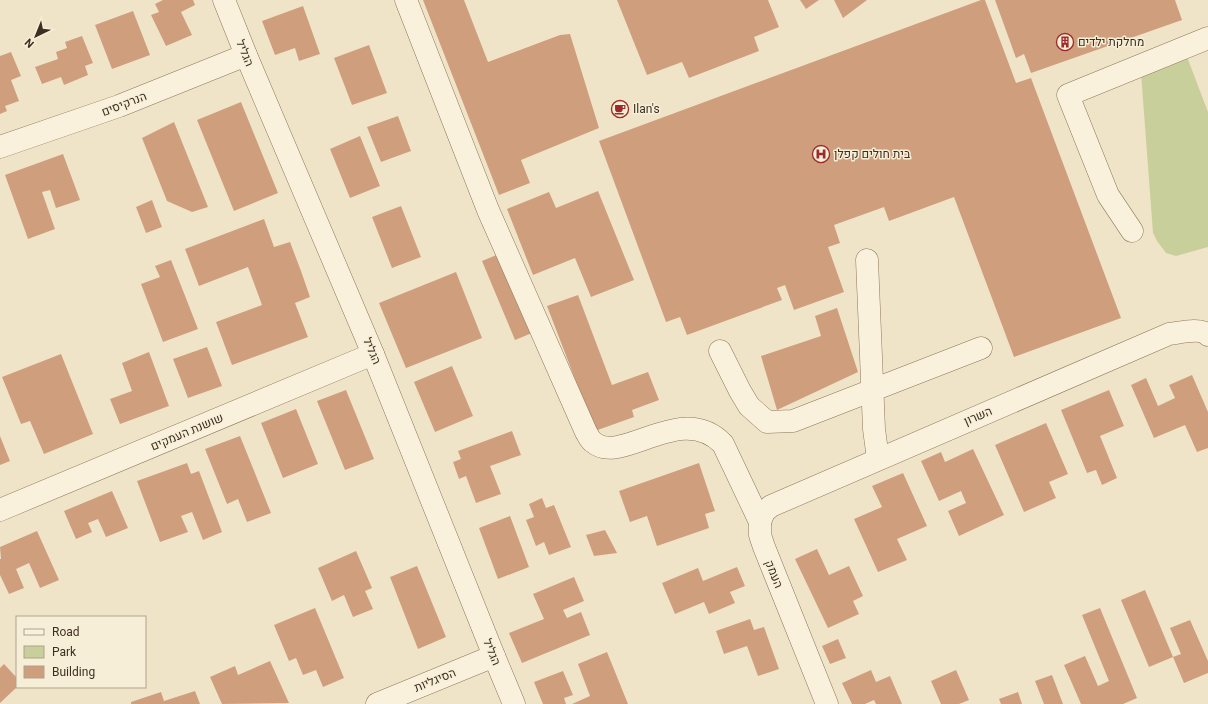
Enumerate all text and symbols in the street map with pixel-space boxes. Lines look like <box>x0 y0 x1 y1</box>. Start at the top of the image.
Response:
north arrow <box>16 16 56 56</box>
building icon: מחלקת ילדים <box>1055 32 1075 52</box>
place label: מחלקת ילדים <box>1078 33 1144 51</box>
text: N <box>21 34 38 52</box>
street label: הגליל <box>231 37 259 69</box>
street label: הנרקיסים <box>99 87 149 121</box>
cafe icon: Ilan's <box>610 99 630 119</box>
place label: Ilan's <box>633 100 660 118</box>
hospital icon: בית חולים קפלן <box>811 144 831 164</box>
place label: בית חולים קפלן <box>834 145 911 163</box>
street label: הגליל <box>358 335 386 367</box>
street label: השרון <box>961 402 995 430</box>
street label: שושנת העמקים <box>148 409 226 455</box>
street label: העמק <box>760 557 788 591</box>
legend <box>16 616 146 688</box>
text: Road <box>52 623 80 641</box>
street label: הגליל <box>478 636 506 668</box>
text: Park <box>52 643 77 661</box>
text: Building <box>52 663 95 681</box>
street label: הסיגליות <box>411 663 459 697</box>

